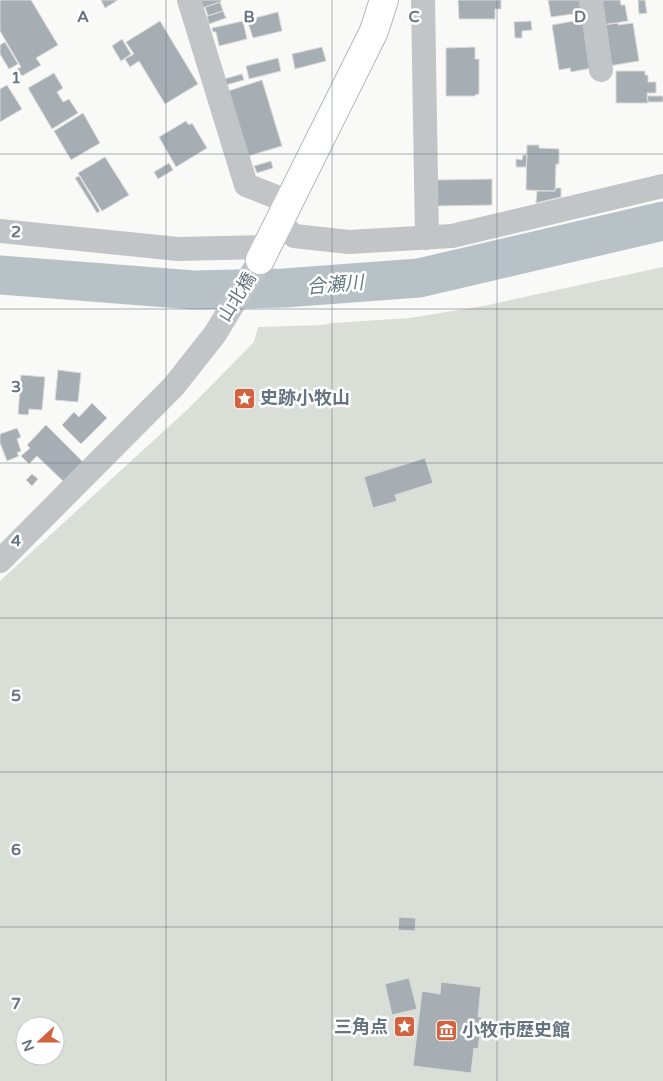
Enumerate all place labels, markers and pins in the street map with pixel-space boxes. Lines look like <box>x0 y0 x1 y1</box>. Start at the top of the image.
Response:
place icon: 史跡小牧山 <box>232 386 256 410</box>
place label: 史跡小牧山 <box>260 387 350 409</box>
place icon: 三角点 <box>392 1015 416 1039</box>
place label: 三角点 <box>334 1016 388 1038</box>
museum icon: 小牧市歴史館 <box>434 1018 458 1042</box>
place label: 小牧市歴史館 <box>462 1019 570 1041</box>

